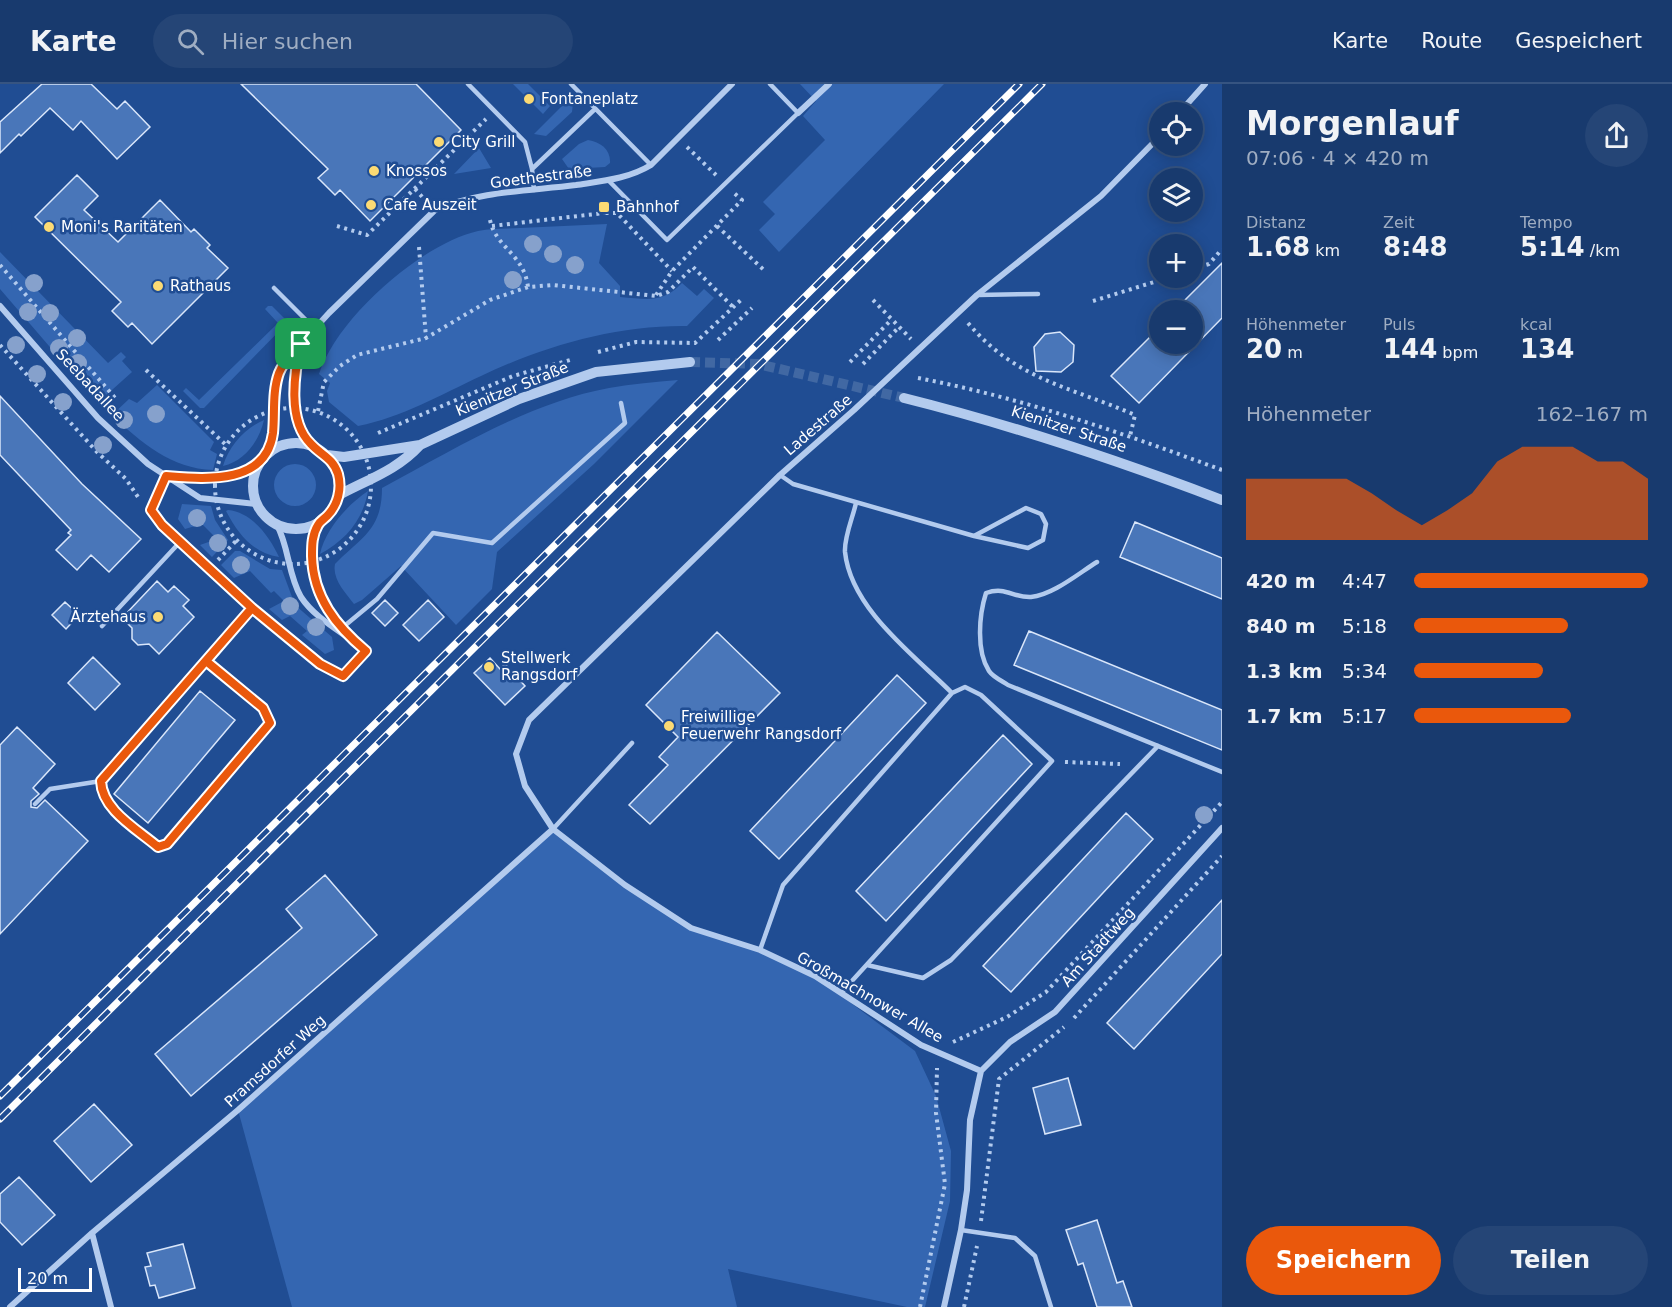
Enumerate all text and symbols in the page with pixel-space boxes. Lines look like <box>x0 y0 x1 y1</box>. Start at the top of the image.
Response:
search box <box>153 14 573 68</box>
text: Karte <box>30 25 117 58</box>
icon: search <box>174 25 207 58</box>
text: Hier suchen <box>222 29 353 54</box>
text: Karte <box>1332 29 1388 53</box>
text: Route <box>1421 29 1482 53</box>
text: Gespeichert <box>1515 29 1642 53</box>
place label: Fontaneplatz <box>541 90 638 108</box>
marker: Fontaneplatz <box>522 92 536 106</box>
map controls <box>1149 102 1203 354</box>
button: locate <box>1149 102 1203 156</box>
text: Morgenlauf <box>1246 104 1459 143</box>
button: share <box>1585 104 1648 167</box>
place label: City Grill <box>451 133 515 151</box>
marker: City Grill <box>432 135 446 149</box>
text: 07:06 · 4 × 420 m <box>1246 146 1429 170</box>
place label: Knossos <box>386 162 447 180</box>
street label: Goethestraße <box>489 162 593 192</box>
marker: Knossos <box>367 164 381 178</box>
button: layers <box>1149 168 1203 222</box>
place label: Cafe Auszeit <box>383 196 477 214</box>
marker: Cafe Auszeit <box>364 198 378 212</box>
place label: Bahnhof <box>616 198 679 216</box>
marker: Bahnhof <box>597 200 611 214</box>
text: Distanz <box>1246 213 1306 232</box>
text: Zeit <box>1383 213 1415 232</box>
text: Tempo <box>1520 213 1572 232</box>
place label: Moni's Raritäten <box>61 218 183 236</box>
marker: Moni's Raritäten <box>42 220 56 234</box>
text: 1.68 <box>1246 232 1310 262</box>
text: 8:48 <box>1383 232 1448 262</box>
text: 5:14 <box>1520 232 1585 262</box>
button: + <box>1149 234 1203 288</box>
text: km <box>1310 241 1340 260</box>
text: /km <box>1585 241 1620 260</box>
place label: Rathaus <box>170 277 231 295</box>
marker: Rathaus <box>151 279 165 293</box>
button: − <box>1149 300 1203 354</box>
text: Höhenmeter <box>1246 315 1346 334</box>
text: Puls <box>1383 315 1415 334</box>
text: kcal <box>1520 315 1552 334</box>
pin <box>275 318 326 369</box>
icon: arrive <box>284 327 317 360</box>
text: 20 <box>1246 334 1282 364</box>
text: 144 <box>1383 334 1437 364</box>
text: 134 <box>1520 334 1574 364</box>
text: m <box>1282 343 1303 362</box>
text: bpm <box>1437 343 1478 362</box>
street label: Seebadallee <box>52 345 128 425</box>
street label: Kienitzer Straße <box>453 358 571 420</box>
street label: Ladestraße <box>780 391 856 459</box>
street label: Kienitzer Straße <box>1009 402 1129 456</box>
text: Höhenmeter <box>1246 402 1371 426</box>
text: 162–167 m <box>1536 402 1648 426</box>
text: 420 m <box>1246 569 1316 593</box>
text: 4:47 <box>1342 569 1387 593</box>
place label: Ärztehaus <box>71 607 146 626</box>
marker: Ärztehaus <box>151 610 165 624</box>
text: 840 m <box>1246 614 1316 638</box>
text: 5:18 <box>1342 614 1387 638</box>
place label: Stellwerk Rangsdorf <box>501 649 578 684</box>
text: 1.3 km <box>1246 659 1323 683</box>
text: 5:34 <box>1342 659 1387 683</box>
marker: Stellwerk Rangsdorf <box>482 660 496 674</box>
text: 1.7 km <box>1246 704 1323 728</box>
text: 5:17 <box>1342 704 1387 728</box>
place label: Freiwillige Feuerwehr Rangsdorf <box>681 708 842 743</box>
marker: Freiwillige Feuerwehr Rangsdorf <box>662 719 676 733</box>
street label: Am Stadtweg <box>1058 904 1138 990</box>
street label: Großmachnower Allee <box>794 948 946 1046</box>
street label: Pramsdorfer Weg <box>221 1011 329 1111</box>
button: Speichern <box>1246 1226 1441 1295</box>
button: Teilen <box>1453 1226 1648 1295</box>
scale bar <box>18 1265 92 1292</box>
text: 20 m <box>27 1269 68 1288</box>

